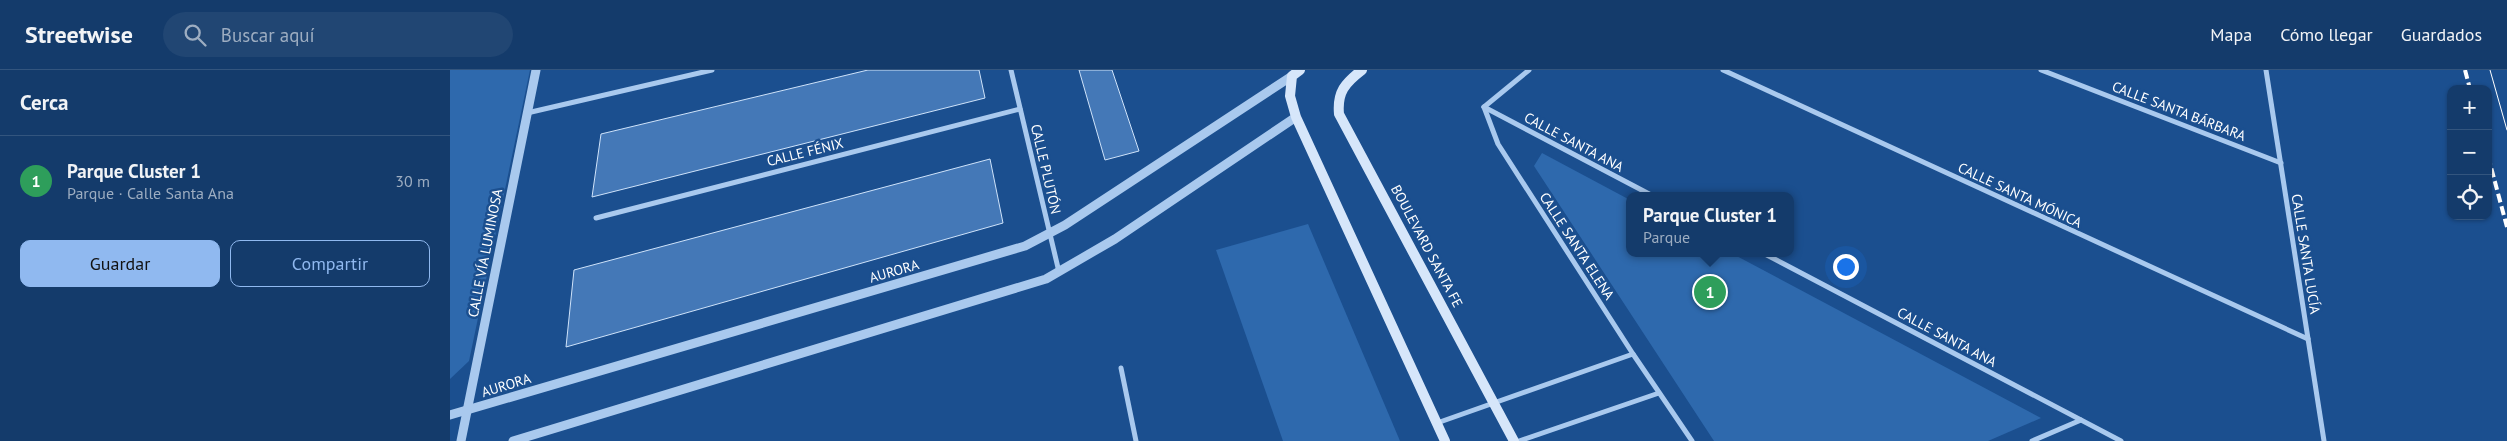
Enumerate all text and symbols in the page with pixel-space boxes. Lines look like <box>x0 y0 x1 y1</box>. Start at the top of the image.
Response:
search box <box>163 12 513 57</box>
text: Streetwise <box>25 19 133 50</box>
icon: search <box>181 21 209 49</box>
text: Buscar aquí <box>221 23 315 47</box>
text: Mapa <box>2210 23 2252 46</box>
text: Cómo llegar <box>2280 23 2373 46</box>
text: Guardados <box>2401 23 2482 46</box>
street label: CALLE SANTA BÁRBARA <box>2110 77 2249 145</box>
map controls <box>2447 85 2492 220</box>
button: + <box>2447 85 2492 130</box>
text: Cerca <box>20 89 69 116</box>
street label: CALLE SANTA ANA <box>1521 108 1628 176</box>
street label: CALLE PLUTÓN <box>1027 122 1065 216</box>
button: − <box>2447 130 2492 175</box>
street label: CALLE FÉNIX <box>765 134 846 170</box>
street label: CALLE SANTA MÓNICA <box>1955 158 2086 232</box>
text: Parque Cluster 1 <box>67 159 201 183</box>
text: 1 <box>31 171 41 191</box>
text: 30 m <box>395 171 430 191</box>
button: locate <box>2447 175 2492 220</box>
street label: BOULEVARD SANTA FE <box>1387 182 1467 310</box>
text: Parque · Calle Santa Ana <box>67 183 234 203</box>
street label: CALLE VÍA LUMINOSA <box>464 186 506 319</box>
street label: CALLE SANTA ELENA <box>1536 189 1619 304</box>
popup <box>1626 192 1794 257</box>
street label: CALLE SANTA LUCÍA <box>2288 193 2325 316</box>
text: Parque Cluster 1 <box>1643 203 1777 227</box>
text: Parque <box>1643 227 1690 247</box>
button: Guardar <box>20 240 220 287</box>
button: Compartir <box>230 240 430 287</box>
your location <box>1833 254 1859 280</box>
street label: AURORA <box>867 255 922 287</box>
pin: 1 <box>1694 273 1726 311</box>
street label: CALLE SANTA ANA <box>1894 303 2001 371</box>
street label: AURORA <box>479 369 534 401</box>

